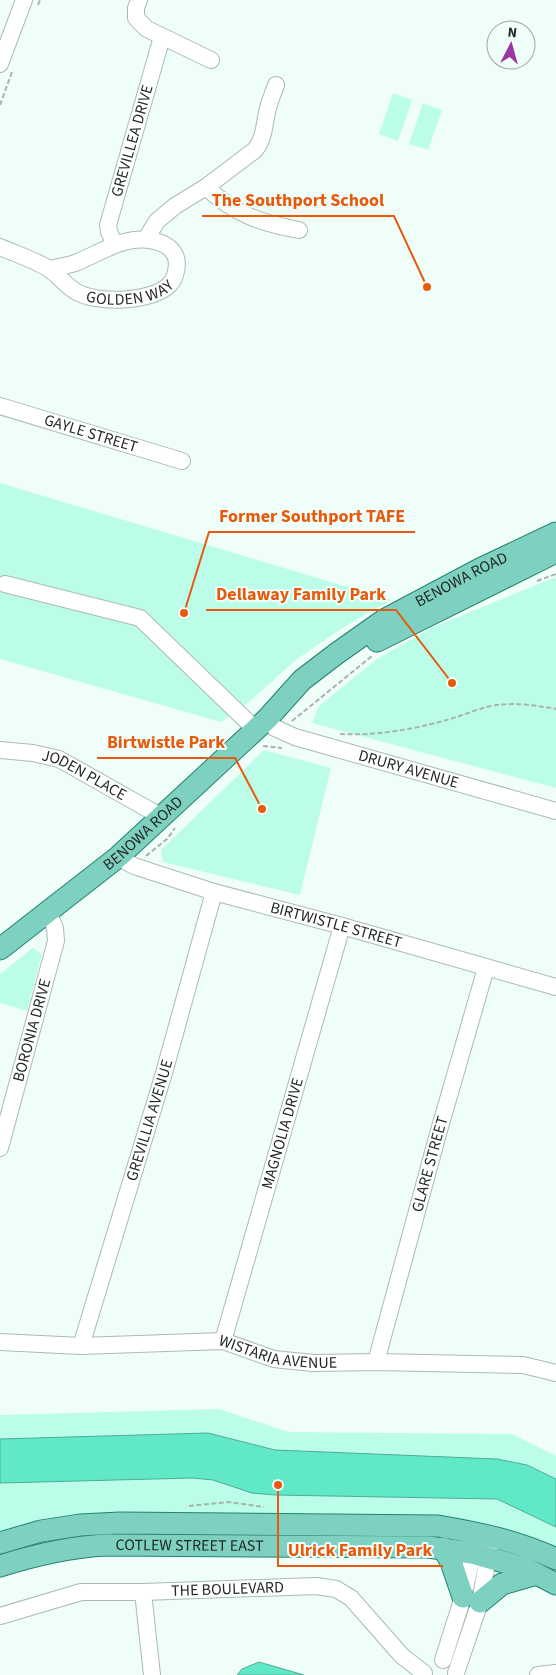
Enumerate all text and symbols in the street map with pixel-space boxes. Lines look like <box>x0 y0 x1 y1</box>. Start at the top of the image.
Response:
north arrow <box>486 20 536 70</box>
text: N <box>507 23 518 43</box>
street label: GREVILLEA DRIVE <box>106 82 159 200</box>
callout: The Southport School <box>202 183 394 216</box>
text: The Southport School <box>212 188 384 213</box>
street label: GOLDEN WAY <box>84 275 179 311</box>
street label: GAYLE STREET <box>41 409 141 458</box>
callout: Former Southport TAFE <box>209 499 415 532</box>
text: Former Southport TAFE <box>219 504 405 529</box>
street label: BENOWA ROAD <box>411 546 511 613</box>
callout: Dellaway Family Park <box>206 577 396 610</box>
text: Dellaway Family Park <box>216 582 386 607</box>
callout: Birtwistle Park <box>97 725 235 758</box>
text: Birtwistle Park <box>107 730 225 755</box>
street label: JODEN PLACE <box>40 744 130 806</box>
street label: DRURY AVENUE <box>356 744 461 794</box>
street label: BENOWA ROAD <box>98 791 188 876</box>
street label: BIRTWISTLE STREET <box>268 896 405 954</box>
street label: BORONIA DRIVE <box>7 976 56 1084</box>
street label: GREVILLIA AVENUE <box>121 1057 178 1184</box>
street label: MAGNOLIA DRIVE <box>256 1075 309 1192</box>
street label: GLARE STREET <box>406 1113 454 1215</box>
street label: WISTARIA AVENUE <box>216 1329 337 1374</box>
callout: Ulrick Family Park <box>278 1533 443 1566</box>
street label: COTLEW STREET EAST <box>116 1534 264 1557</box>
text: Ulrick Family Park <box>288 1538 432 1563</box>
street label: THE BOULEVARD <box>171 1576 284 1602</box>

